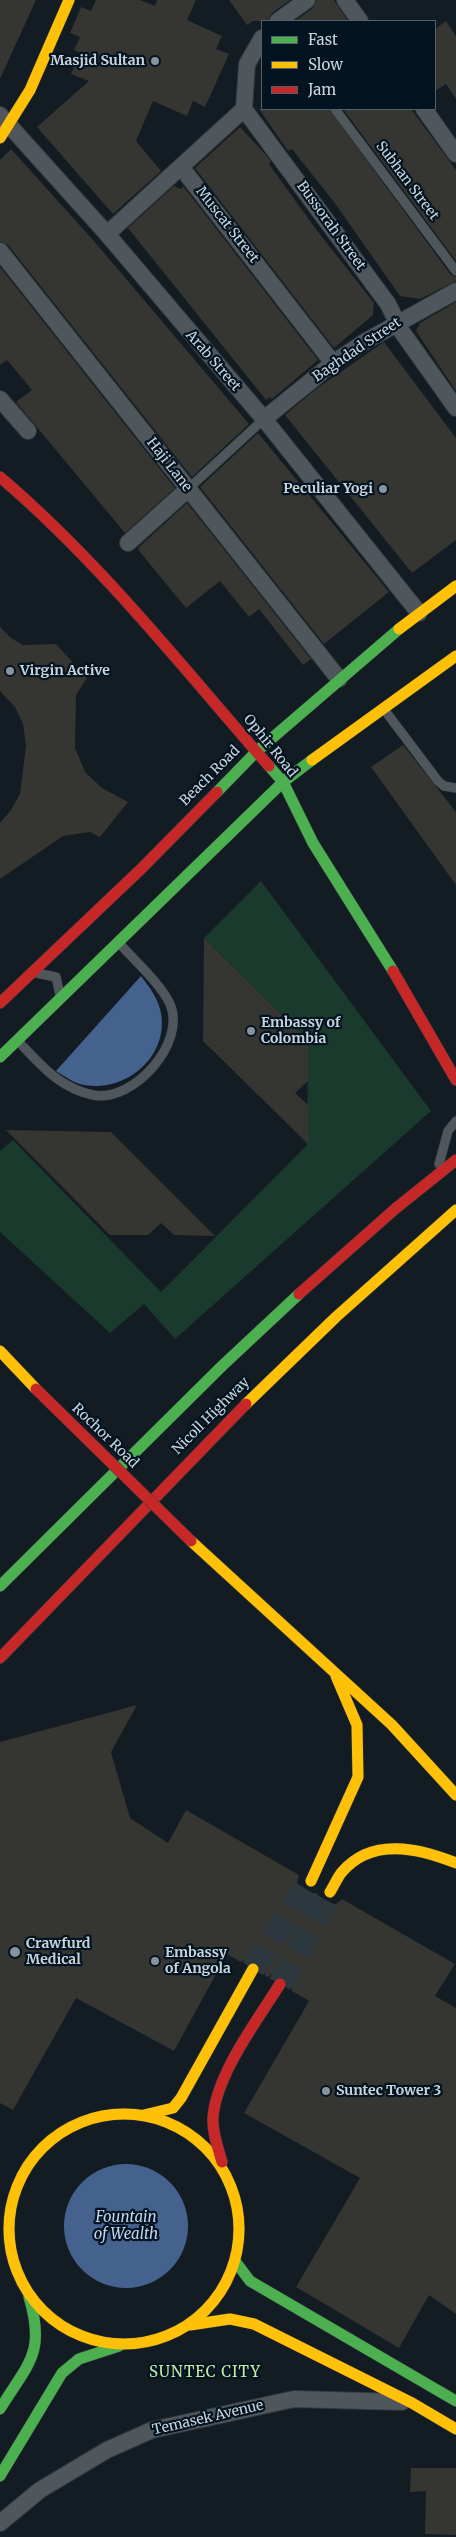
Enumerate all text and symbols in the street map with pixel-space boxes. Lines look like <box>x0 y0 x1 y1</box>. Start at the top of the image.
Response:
legend <box>261 20 436 110</box>
text: Fast <box>308 30 338 49</box>
place label: Masjid Sultan <box>50 53 145 69</box>
marker: Masjid Sultan <box>149 55 161 67</box>
text: Slow <box>308 55 343 74</box>
text: Jam <box>308 80 336 99</box>
street label: Subhan Street <box>372 138 442 224</box>
street label: Bussorah Street <box>293 178 369 274</box>
street label: Muscat Street <box>192 183 262 267</box>
street label: Baghdad Street <box>310 314 404 386</box>
street label: Arab Street <box>182 327 244 395</box>
street label: Haji Lane <box>143 435 195 495</box>
place label: Peculiar Yogi <box>283 481 373 497</box>
marker: Peculiar Yogi <box>377 483 389 495</box>
place label: Virgin Active <box>20 663 110 679</box>
marker: Virgin Active <box>4 665 16 677</box>
street label: Ophir Road <box>240 711 300 781</box>
street label: Beach Road <box>176 742 244 810</box>
place label: Embassy of Colombia <box>261 1015 340 1048</box>
marker: Embassy of Colombia <box>245 1025 257 1037</box>
street label: Nicoll Highway <box>169 1374 253 1458</box>
street label: Rochor Road <box>68 1400 142 1472</box>
place label: Crawfurd Medical <box>26 1936 90 1968</box>
marker: Crawfurd Medical <box>8 1945 22 1959</box>
place label: Embassy of Angola <box>165 1945 231 1978</box>
marker: Embassy of Angola <box>149 1955 161 1967</box>
place label: Suntec Tower 3 <box>336 2083 441 2099</box>
marker: Suntec Tower 3 <box>320 2085 332 2097</box>
water label: Fountain of Wealth <box>94 2209 158 2244</box>
district label: SUNTEC CITY <box>148 2364 262 2382</box>
street label: Temasek Avenue <box>151 2397 265 2439</box>

